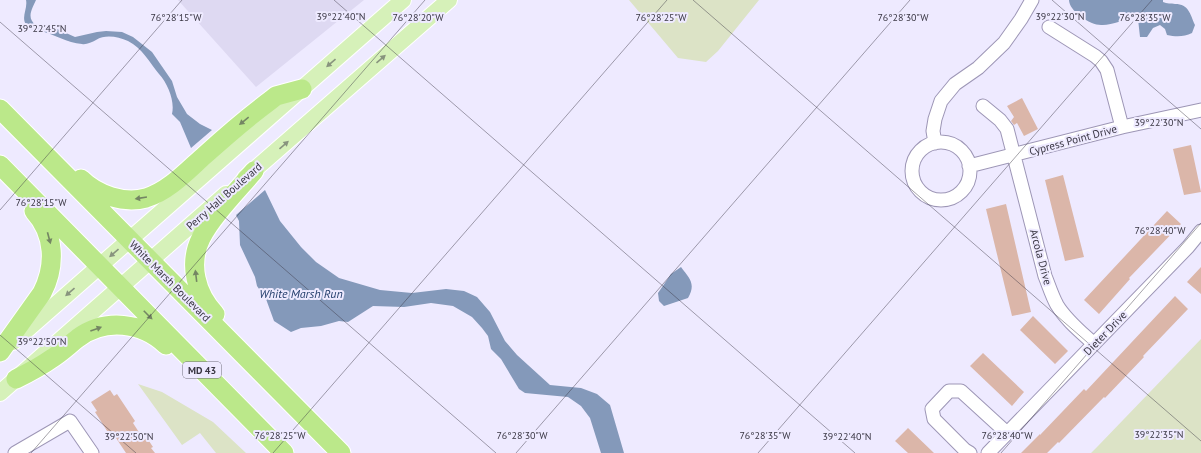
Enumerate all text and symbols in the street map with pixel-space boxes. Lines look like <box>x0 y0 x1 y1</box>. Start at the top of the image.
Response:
text: 39°22'40"N <box>316 10 366 23</box>
text: 39°22'30"N <box>1035 10 1085 23</box>
text: 76°28'15"W <box>150 11 202 24</box>
text: 76°28'20"W <box>392 11 444 24</box>
text: 76°28'25"W <box>635 11 687 24</box>
text: 76°28'30"W <box>877 11 929 24</box>
text: 76°28'35"W <box>1119 11 1171 24</box>
text: 39°22'45"N <box>17 22 67 35</box>
one-way arrow <box>376 54 386 64</box>
one-way arrow <box>326 58 337 67</box>
text: 39°22'30"N <box>1134 116 1184 129</box>
one-way arrow <box>239 117 250 125</box>
street label: Cypress Point Drive <box>1028 121 1119 158</box>
one-way arrow <box>279 141 288 150</box>
street label: Perry Hall Boulevard <box>183 159 265 233</box>
one-way arrow <box>135 195 147 201</box>
text: 76°28'15"W <box>15 196 67 209</box>
text: 76°28'40"W <box>1134 224 1186 237</box>
street label: Arcola Drive <box>1027 228 1055 287</box>
one-way arrow <box>46 232 52 244</box>
street label: White Marsh Boulevard <box>127 238 214 325</box>
one-way arrow <box>110 248 119 257</box>
one-way arrow <box>193 270 199 282</box>
water label: White Marsh Run <box>259 286 343 301</box>
one-way arrow <box>65 287 76 296</box>
street label: Dieter Drive <box>1080 308 1130 358</box>
one-way arrow <box>143 310 153 320</box>
one-way arrow <box>91 325 103 331</box>
text: 39°22'50"N <box>17 335 67 348</box>
road number: MD 43 <box>183 362 221 378</box>
text: 39°22'35"N <box>1134 428 1184 441</box>
text: 76°28'25"W <box>254 429 306 442</box>
text: 76°28'30"W <box>496 429 548 442</box>
text: 76°28'35"W <box>739 429 791 442</box>
text: 76°28'40"W <box>981 429 1033 442</box>
text: 39°22'50"N <box>104 430 154 443</box>
text: 39°22'40"N <box>822 430 872 443</box>

